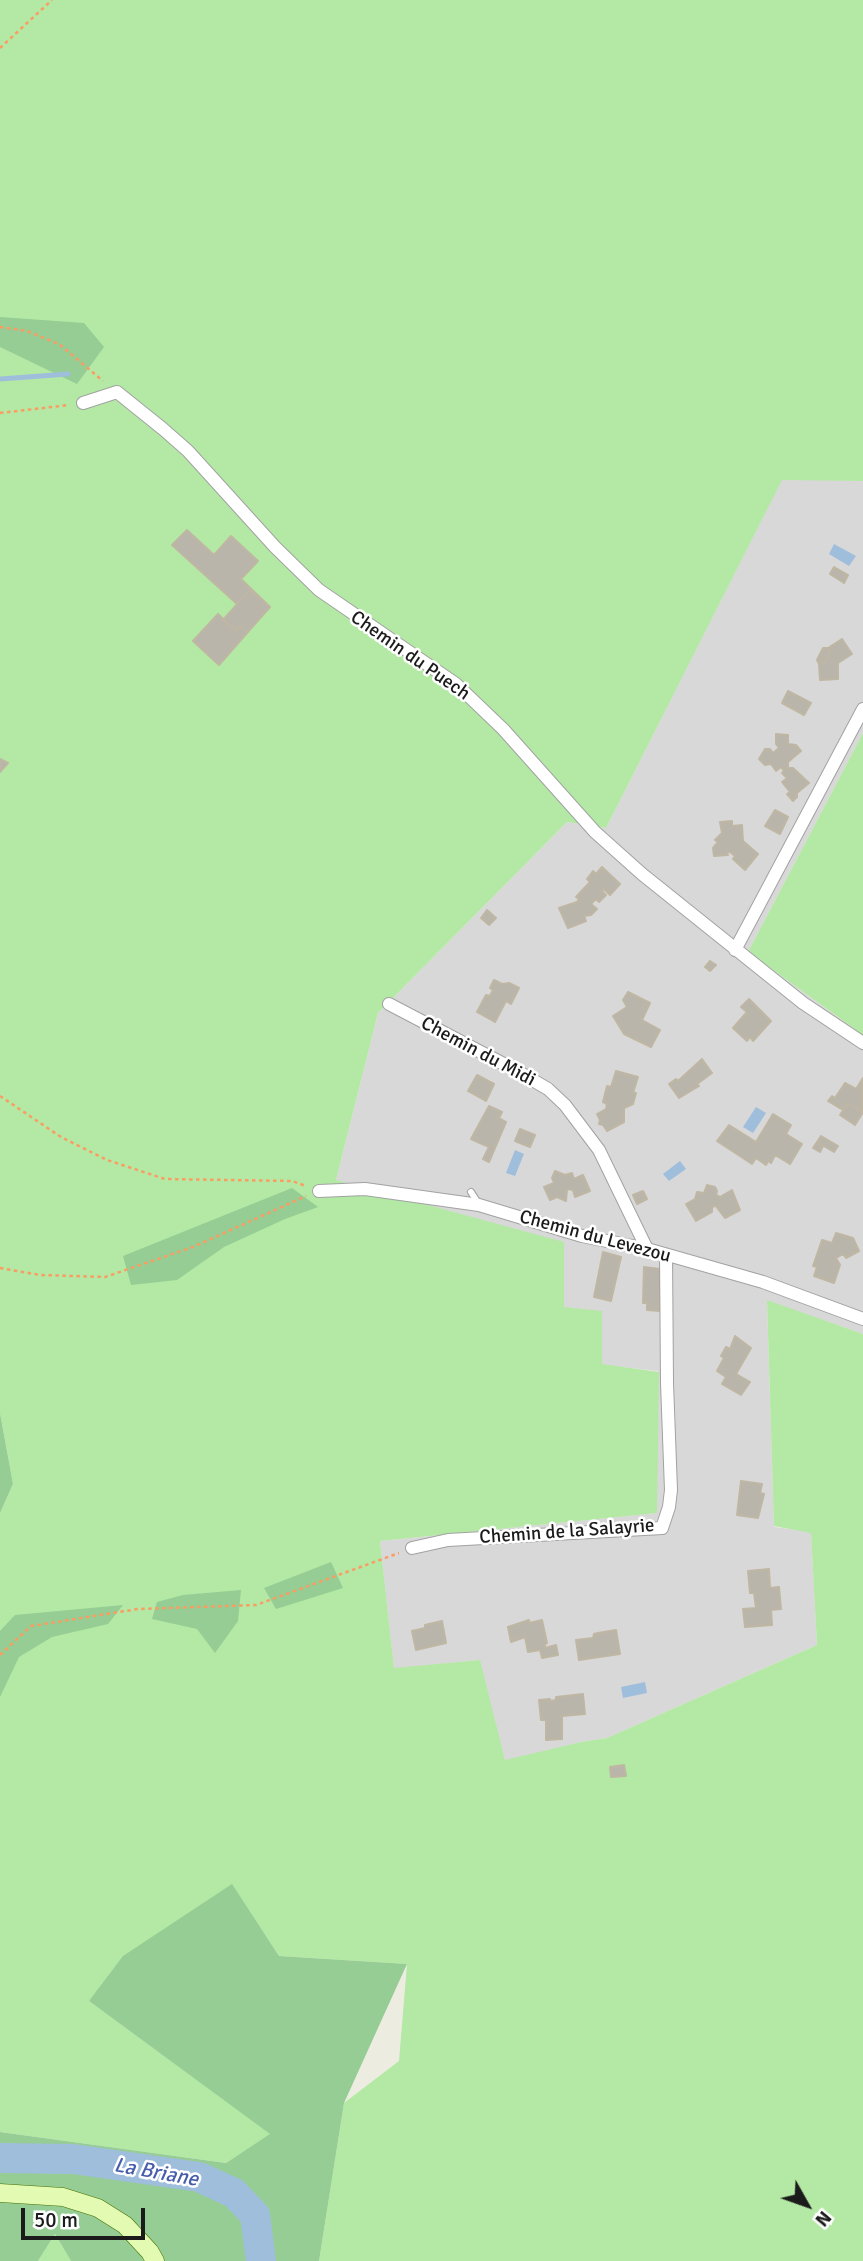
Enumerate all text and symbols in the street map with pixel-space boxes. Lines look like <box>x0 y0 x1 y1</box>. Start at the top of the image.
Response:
street label: Chemin du Puech <box>346 606 474 706</box>
street label: Chemin du Midi <box>417 1012 539 1092</box>
street label: Chemin du Levezou <box>517 1206 673 1268</box>
street label: Chemin de la Salayrie <box>479 1515 655 1549</box>
water label: La Briane <box>112 2153 200 2193</box>
north arrow <box>772 2170 842 2240</box>
scale bar <box>24 2194 149 2238</box>
text: N <box>810 2206 837 2231</box>
text: 50 m <box>34 2207 78 2233</box>

